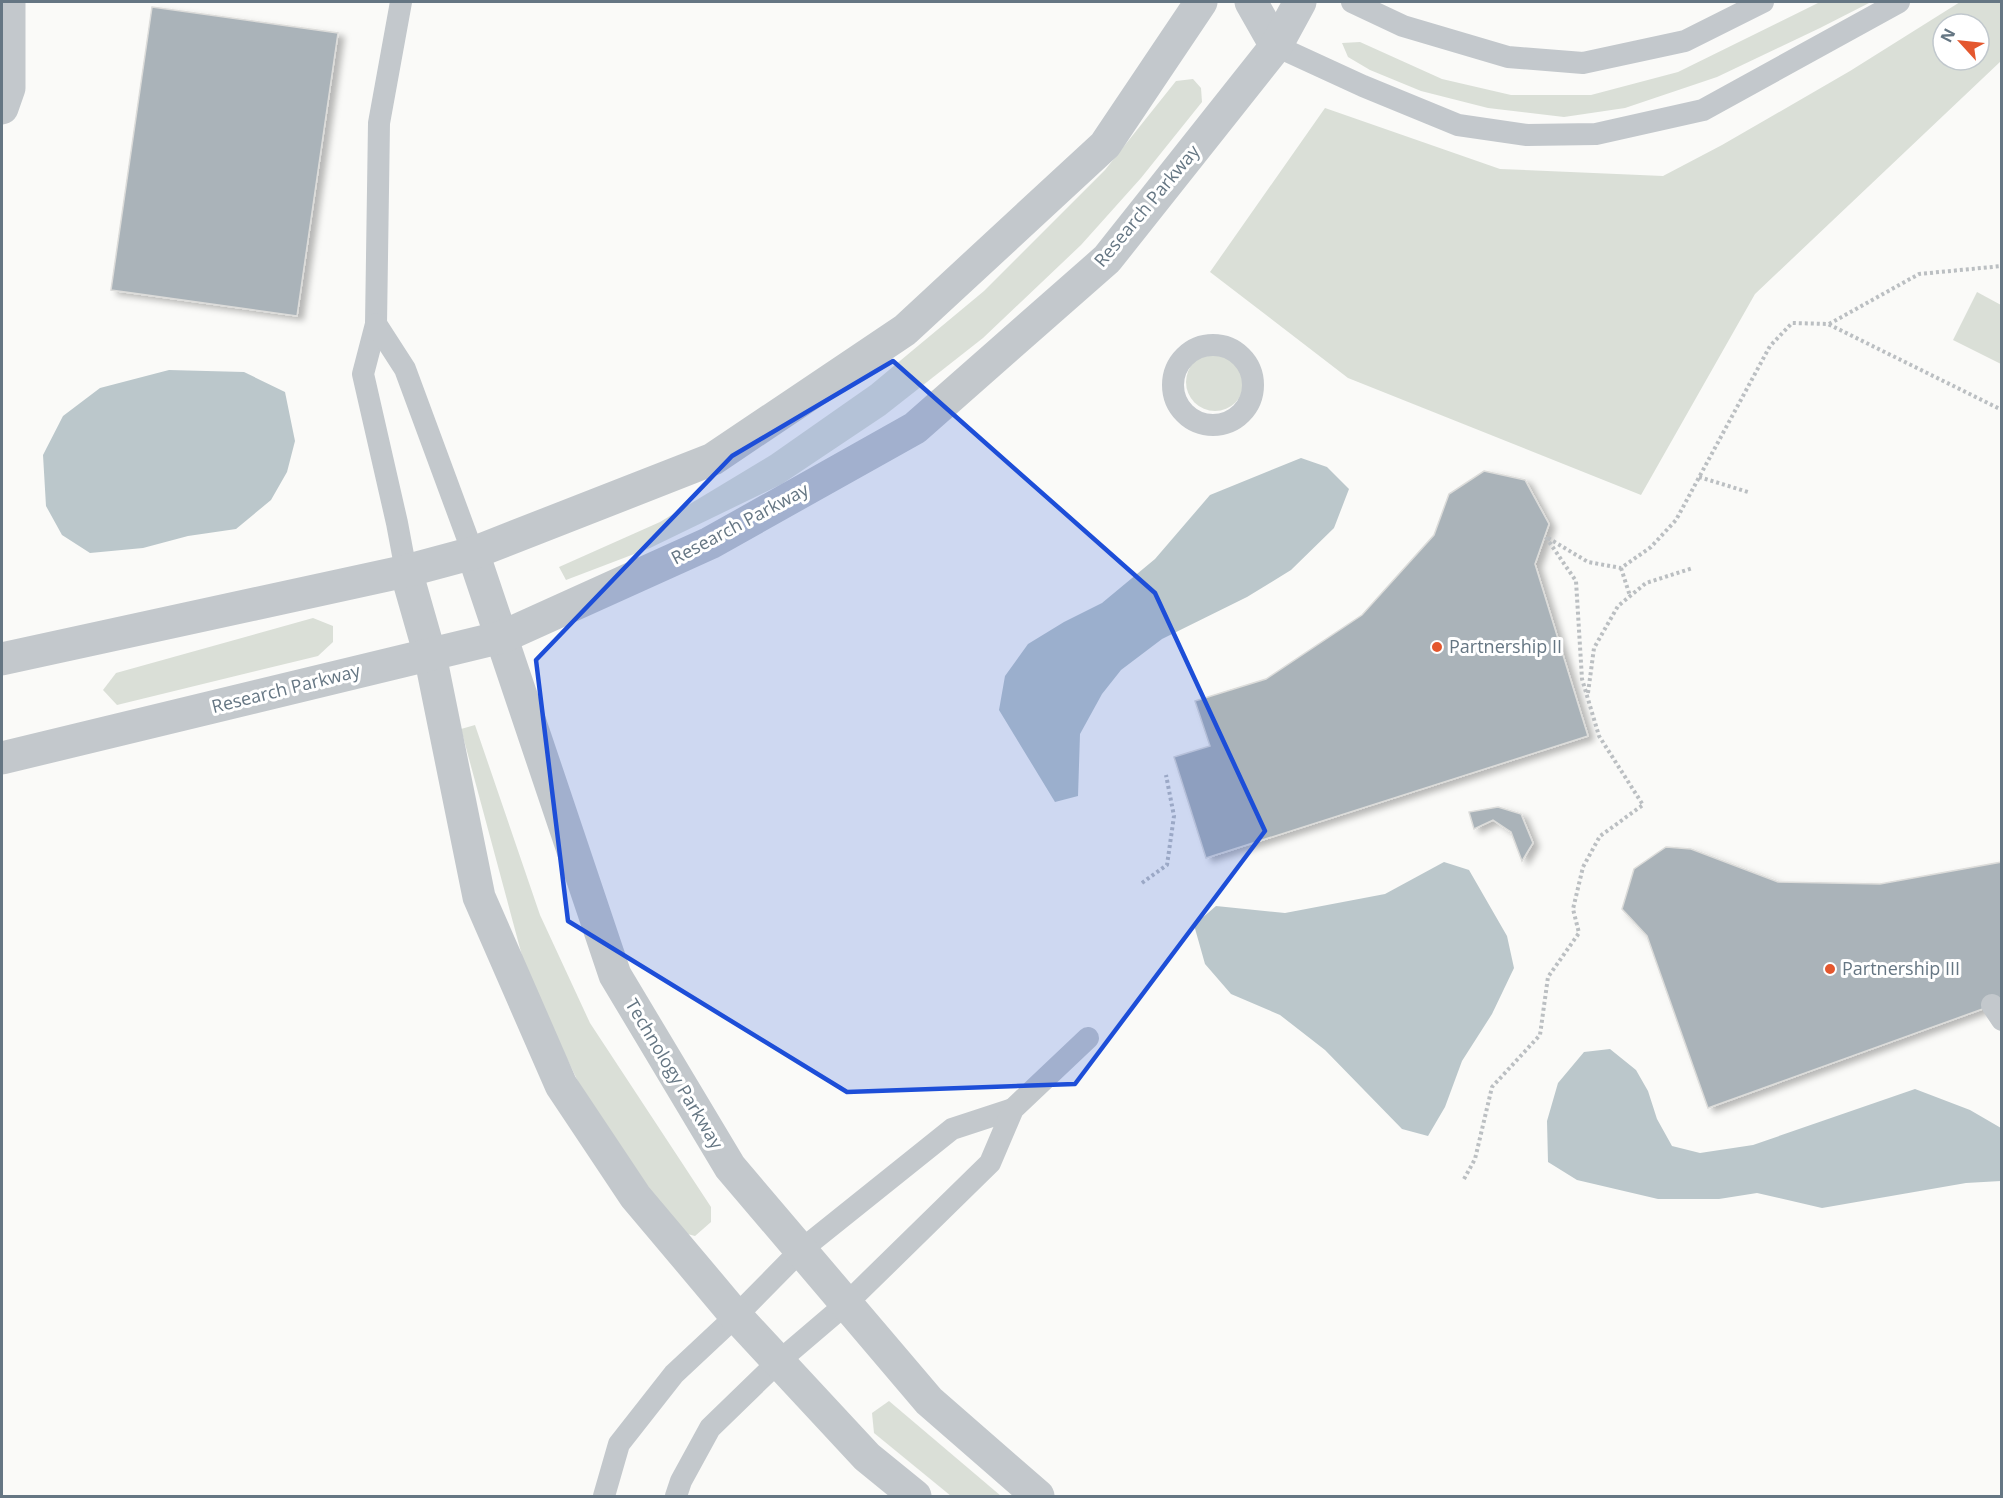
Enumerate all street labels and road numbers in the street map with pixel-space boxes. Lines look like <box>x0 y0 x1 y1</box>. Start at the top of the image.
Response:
street label: Research Parkway <box>1088 139 1205 271</box>
street label: Research Parkway <box>667 476 813 569</box>
street label: Research Parkway <box>209 658 363 718</box>
street label: Technology Parkway <box>621 994 730 1154</box>

